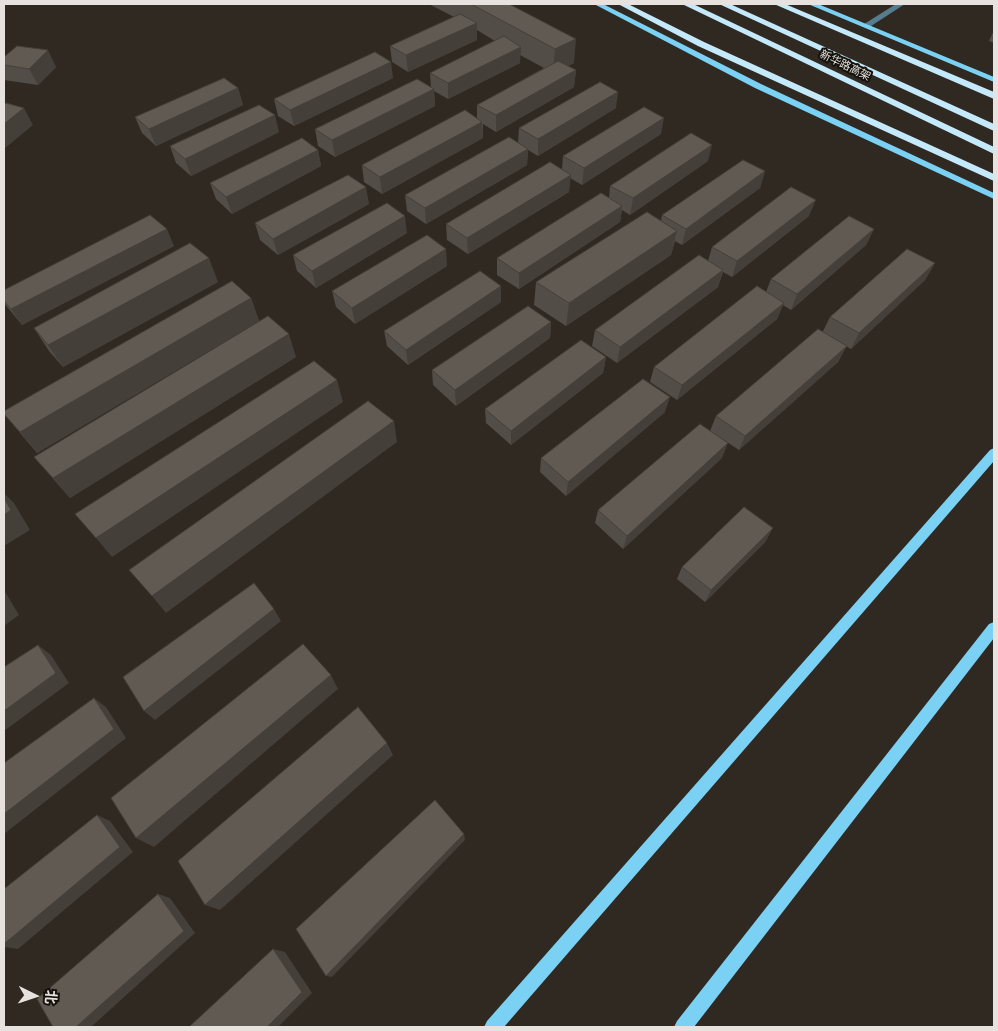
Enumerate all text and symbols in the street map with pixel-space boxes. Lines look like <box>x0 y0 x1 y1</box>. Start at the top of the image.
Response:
street label: 新华路高架 <box>817 48 873 84</box>
north arrow <box>10 971 60 1021</box>
text: 北 <box>41 990 59 1005</box>

